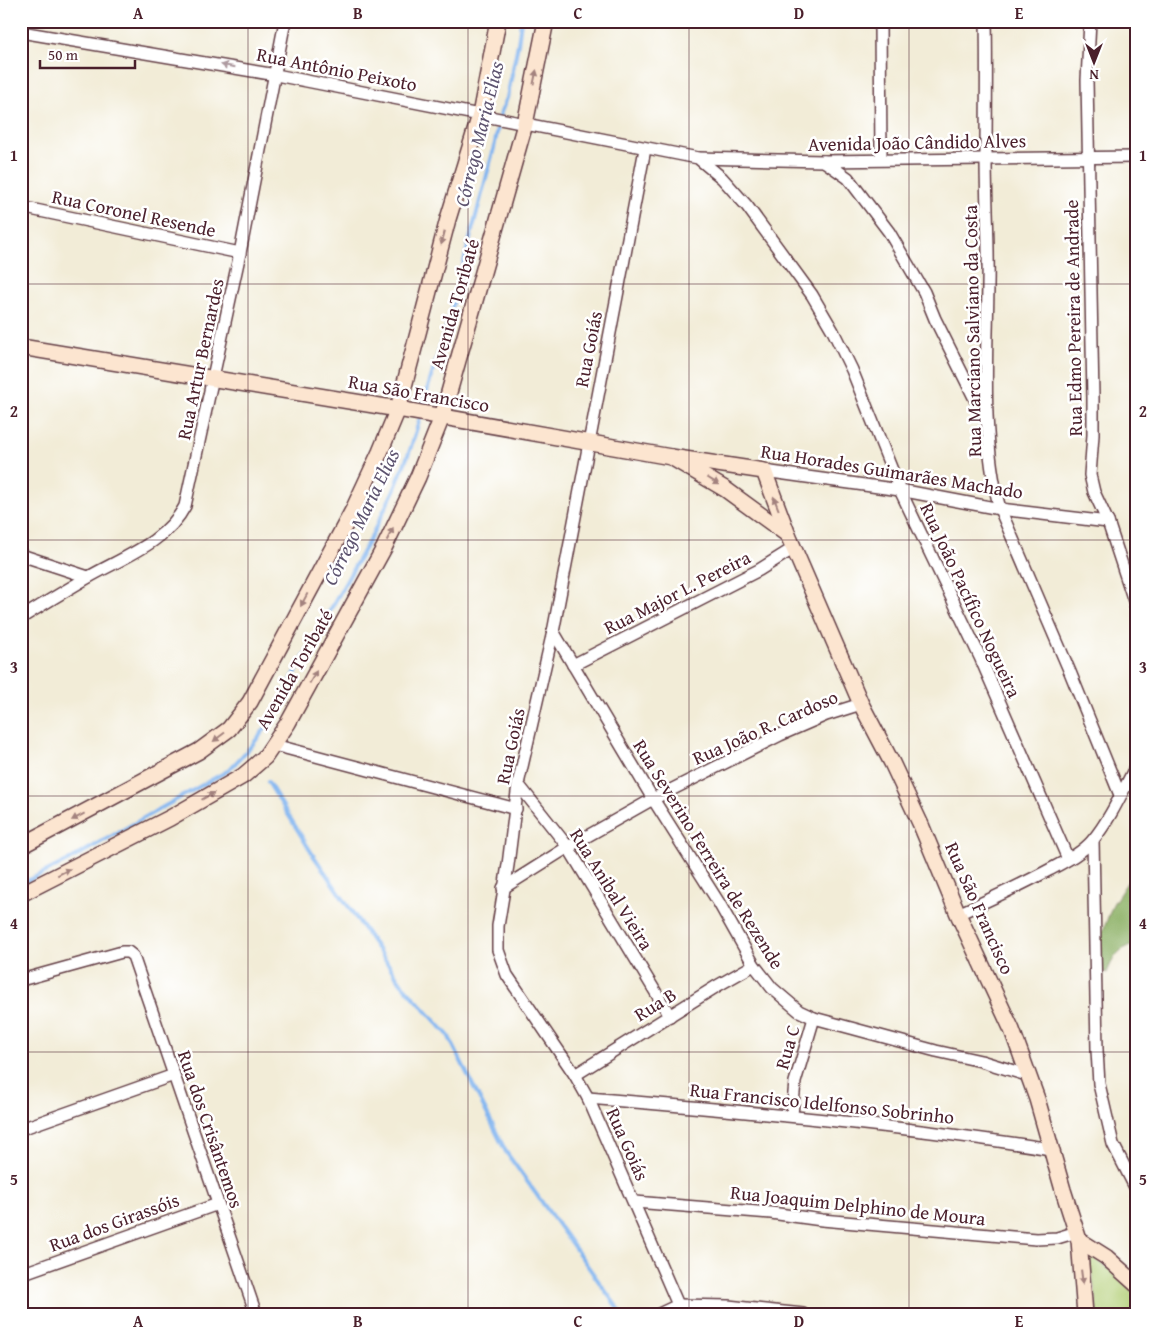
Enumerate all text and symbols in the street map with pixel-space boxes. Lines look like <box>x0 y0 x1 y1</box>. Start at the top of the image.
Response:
text: A <box>133 1 144 25</box>
text: B <box>353 1 363 25</box>
text: C <box>573 1 583 25</box>
text: D <box>794 1 804 25</box>
text: E <box>1015 1 1024 25</box>
scale bar <box>40 38 135 70</box>
north arrow <box>1070 38 1120 88</box>
street label: Rua Antônio Peixoto <box>254 40 420 98</box>
text: 50 m <box>48 44 79 65</box>
water label: Córrego Maria Elias <box>446 58 511 209</box>
one-way arrow <box>219 62 235 70</box>
text: N <box>1089 65 1099 85</box>
one-way arrow <box>531 69 539 84</box>
street label: Avenida João Cândido Alves <box>808 126 1026 158</box>
text: 1 <box>10 143 18 167</box>
text: 1 <box>1139 143 1147 167</box>
street label: Rua Coronel Resende <box>50 182 219 244</box>
street label: Rua Edmo Pereira de Andrade <box>1057 199 1089 436</box>
street label: Rua Marciano Salviano da Costa <box>956 205 988 457</box>
one-way arrow <box>439 230 447 245</box>
street label: Avenida Toribaté <box>422 235 486 373</box>
street label: Rua Artur Bernardes <box>169 276 231 442</box>
street label: Rua Goiás <box>567 308 609 390</box>
street label: Rua São Francisco <box>346 367 492 419</box>
text: 2 <box>10 399 18 423</box>
text: 2 <box>1139 399 1147 423</box>
street label: Rua Horades Guimarães Machado <box>759 436 1025 506</box>
water label: Córrego Maria Elias <box>315 443 406 590</box>
one-way arrow <box>707 476 720 486</box>
one-way arrow <box>772 495 779 510</box>
street label: Rua João Pacífico Nogueira <box>913 498 1029 702</box>
one-way arrow <box>386 527 394 541</box>
street label: Rua Major L. Pereira <box>599 543 755 641</box>
one-way arrow <box>300 593 308 607</box>
street label: Avenida Toribaté <box>248 603 340 734</box>
text: 3 <box>10 655 18 679</box>
text: 3 <box>1139 655 1147 679</box>
one-way arrow <box>309 670 317 685</box>
street label: Rua João R. Cardoso <box>688 682 842 772</box>
street label: Rua Goiás <box>488 705 532 787</box>
one-way arrow <box>213 731 226 742</box>
street label: Rua Severino Ferreira de Rezende <box>627 734 791 974</box>
one-way arrow <box>202 792 215 801</box>
one-way arrow <box>70 813 85 821</box>
street label: Rua Anibal Vieira <box>563 823 661 955</box>
street label: Rua São Francisco <box>938 837 1022 979</box>
one-way arrow <box>57 868 72 876</box>
text: 4 <box>10 911 18 935</box>
text: 4 <box>1139 911 1147 935</box>
street label: Rua B <box>628 980 682 1028</box>
street label: Rua C <box>767 1022 807 1072</box>
street label: Rua dos Crisântemos <box>171 1046 251 1212</box>
street label: Rua Francisco Idelfonso Sobrinho <box>688 1075 956 1131</box>
street label: Rua Goiás <box>600 1103 656 1185</box>
text: 5 <box>10 1167 18 1191</box>
text: 5 <box>1139 1167 1147 1191</box>
street label: Rua Joaquim Delphino de Moura <box>729 1178 987 1232</box>
street label: Rua dos Girassóis <box>45 1185 183 1259</box>
one-way arrow <box>1078 1269 1086 1285</box>
text: A <box>133 1309 144 1333</box>
text: B <box>353 1309 363 1333</box>
text: C <box>573 1309 583 1333</box>
text: D <box>794 1309 804 1333</box>
text: E <box>1015 1309 1024 1333</box>

